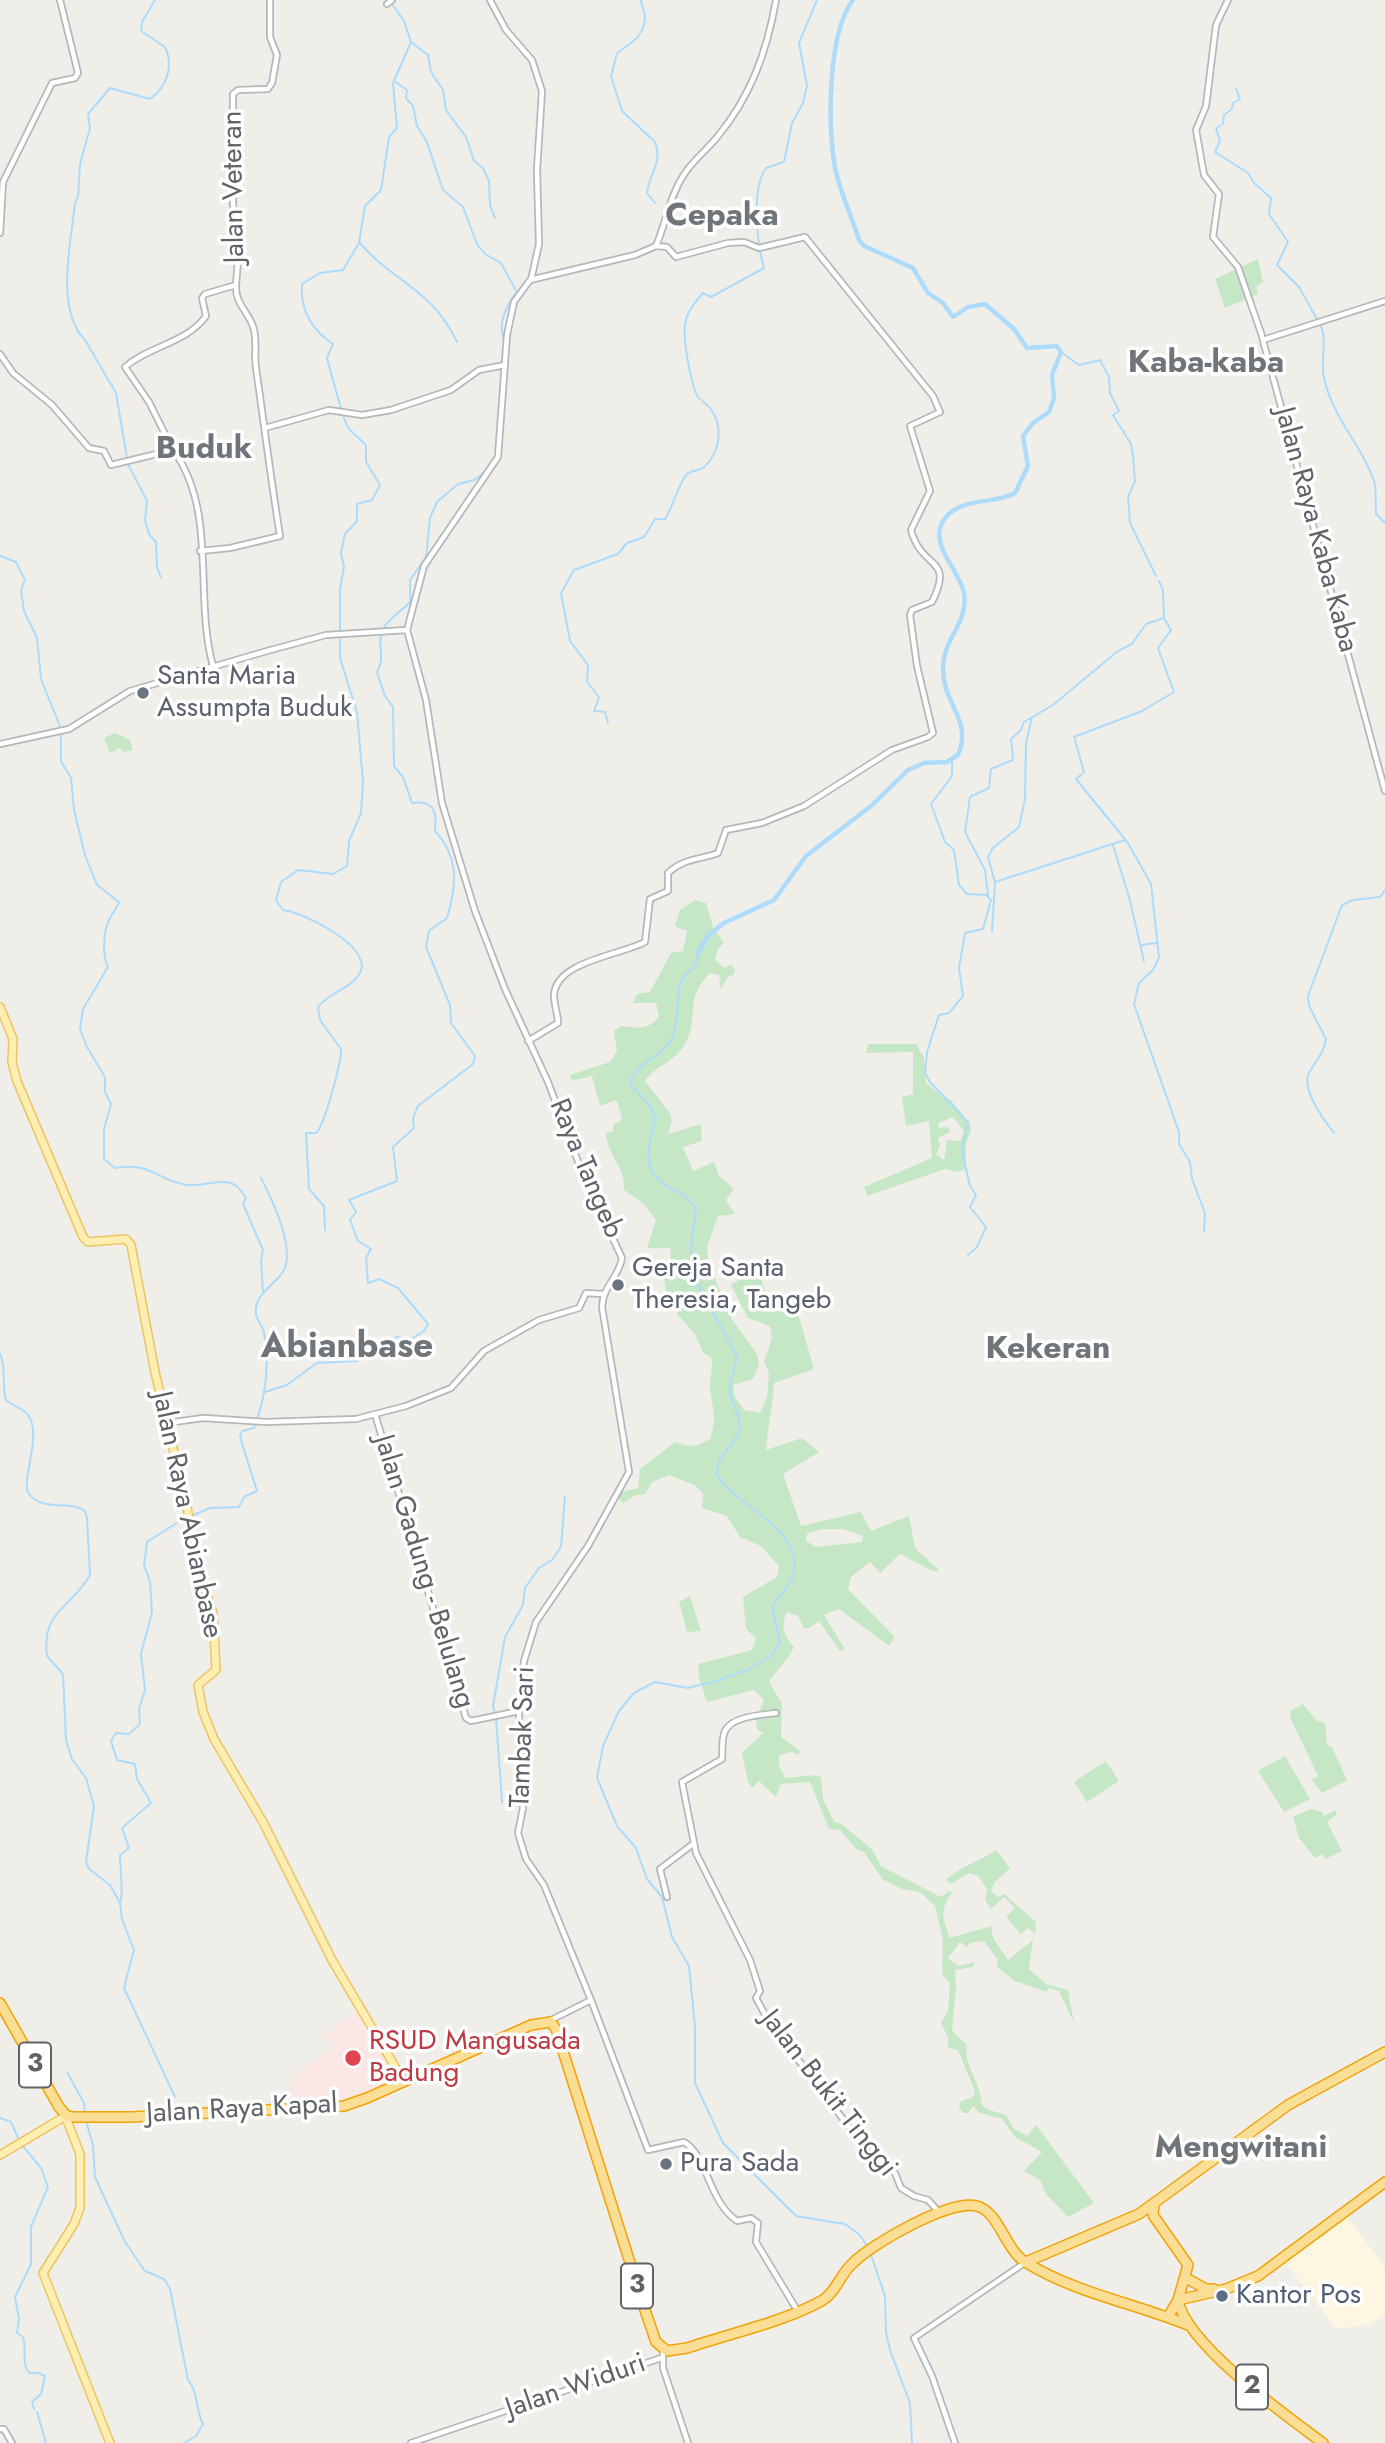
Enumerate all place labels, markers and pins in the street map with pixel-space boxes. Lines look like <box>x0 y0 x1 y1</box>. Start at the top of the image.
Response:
place label: Santa Maria Assumpta Buduk <box>157 660 352 726</box>
marker: Santa Maria Assumpta Buduk <box>135 685 151 701</box>
place label: Gereja Santa Theresia, Tangeb <box>632 1252 832 1318</box>
marker: Gereja Santa Theresia, Tangeb <box>610 1277 626 1293</box>
place label: RSUD Mangusada Badung <box>369 2025 581 2091</box>
marker: RSUD Mangusada Badung <box>343 2048 363 2068</box>
place label: Pura Sada <box>680 2147 799 2181</box>
marker: Pura Sada <box>658 2156 674 2172</box>
place label: Kantor Pos <box>1236 2279 1361 2313</box>
marker: Kantor Pos <box>1214 2288 1230 2304</box>

